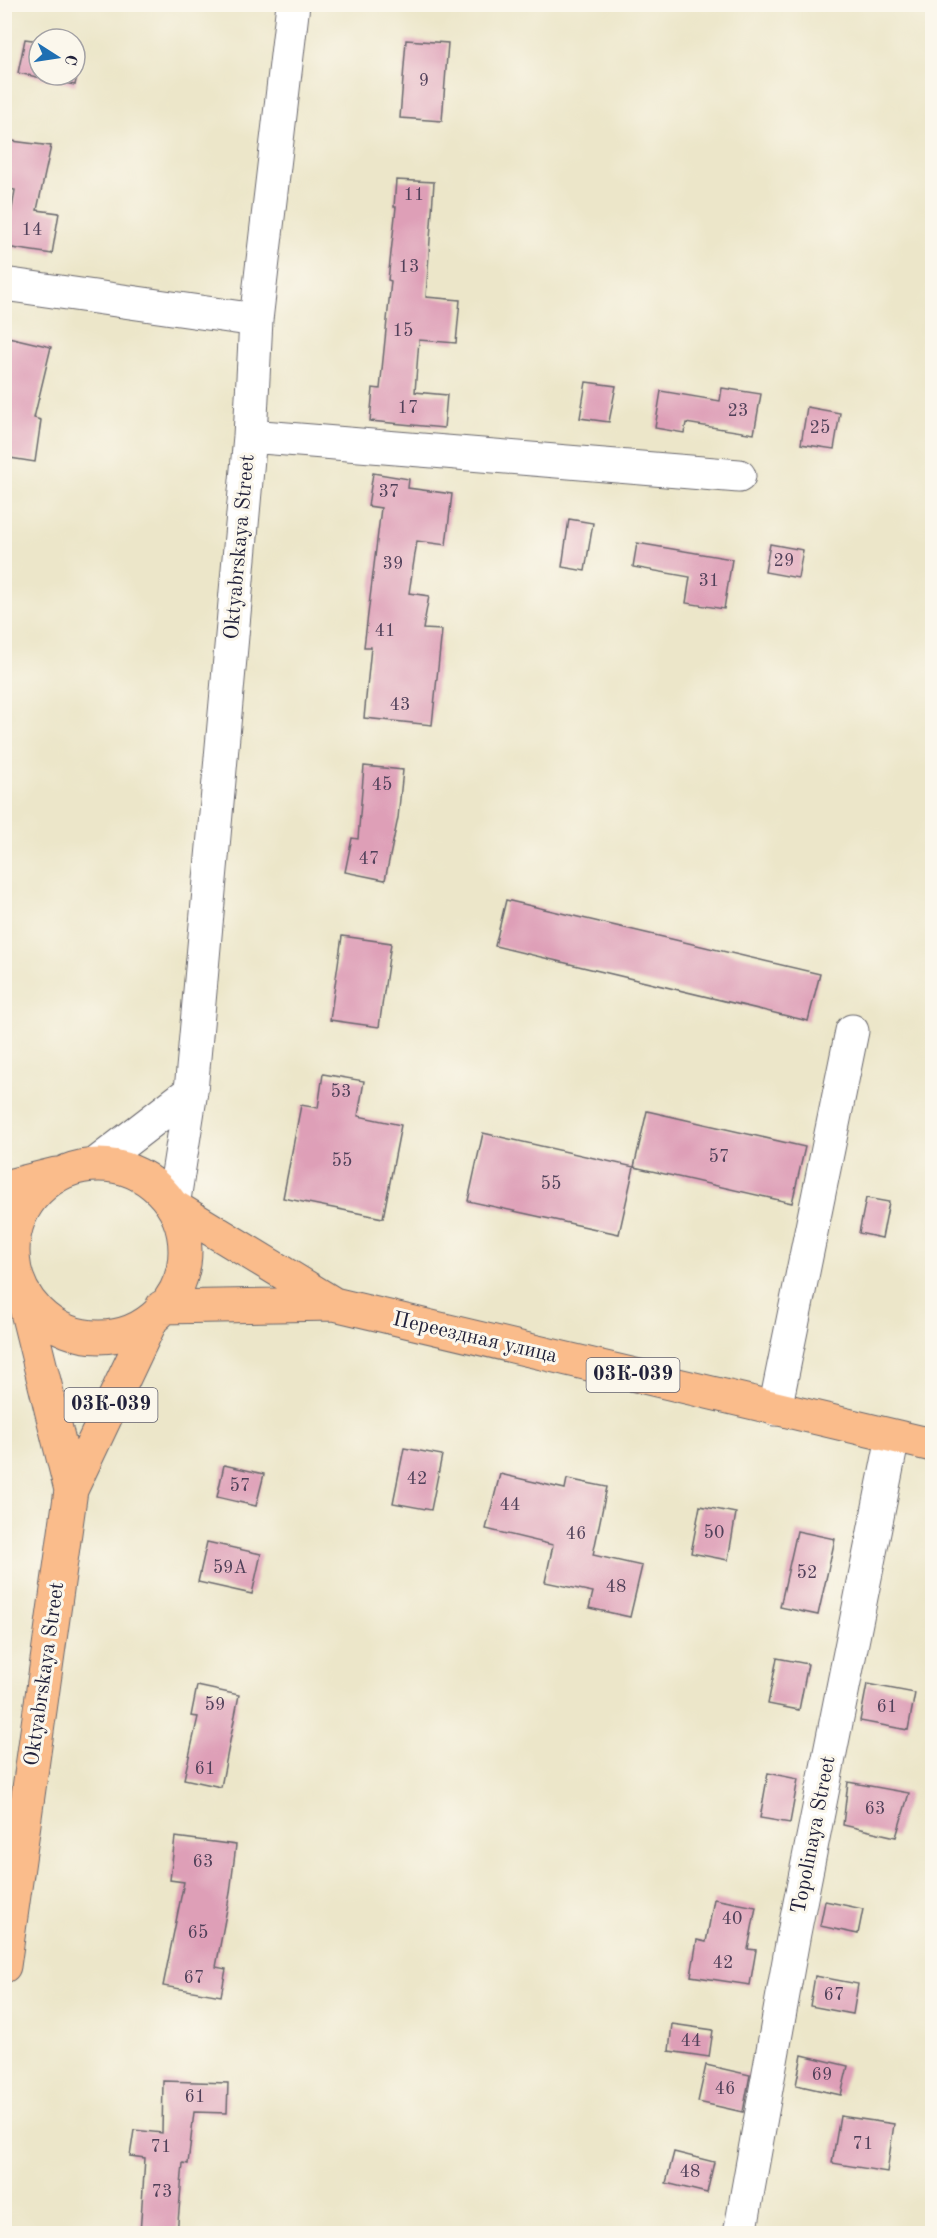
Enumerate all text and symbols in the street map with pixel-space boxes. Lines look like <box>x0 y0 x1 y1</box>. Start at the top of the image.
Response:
north arrow <box>27 27 87 87</box>
text: С <box>61 53 79 67</box>
house number: 9 <box>419 72 429 90</box>
house number: 11 <box>404 186 424 204</box>
house number: 14 <box>22 221 42 239</box>
house number: 13 <box>399 258 419 276</box>
house number: 15 <box>393 322 413 340</box>
house number: 17 <box>398 399 418 417</box>
house number: 23 <box>728 402 748 420</box>
house number: 25 <box>810 419 830 437</box>
street label: Oktyabrskaya Street <box>221 454 259 640</box>
house number: 37 <box>379 483 399 501</box>
house number: 29 <box>774 552 794 570</box>
house number: 39 <box>383 555 403 573</box>
house number: 31 <box>699 572 719 590</box>
house number: 41 <box>375 622 395 640</box>
house number: 43 <box>390 696 410 714</box>
house number: 45 <box>372 776 392 794</box>
house number: 47 <box>359 850 379 868</box>
house number: 53 <box>331 1083 351 1101</box>
house number: 57 <box>709 1148 729 1166</box>
house number: 55 <box>332 1152 352 1170</box>
house number: 55 <box>541 1175 561 1193</box>
street label: Переездная улица <box>391 1309 559 1367</box>
road number: 03К-039 <box>586 1358 680 1392</box>
road number: 03К-039 <box>64 1388 158 1422</box>
house number: 42 <box>407 1470 427 1488</box>
house number: 57 <box>230 1477 250 1495</box>
house number: 44 <box>500 1496 520 1514</box>
house number: 50 <box>704 1524 724 1542</box>
house number: 46 <box>566 1525 586 1543</box>
house number: 59А <box>213 1559 248 1577</box>
house number: 52 <box>797 1564 817 1582</box>
house number: 48 <box>606 1578 626 1596</box>
street label: Oktyabrskaya Street <box>22 1581 68 1767</box>
house number: 59 <box>205 1696 225 1714</box>
house number: 61 <box>877 1698 897 1716</box>
street label: Topolinaya Street <box>788 1754 840 1916</box>
house number: 61 <box>195 1760 215 1778</box>
house number: 63 <box>865 1800 885 1818</box>
house number: 63 <box>193 1853 213 1871</box>
house number: 40 <box>722 1910 742 1928</box>
house number: 65 <box>188 1924 208 1942</box>
house number: 42 <box>713 1954 733 1972</box>
house number: 67 <box>184 1969 204 1987</box>
house number: 67 <box>824 1986 844 2004</box>
house number: 44 <box>681 2032 701 2050</box>
house number: 69 <box>812 2066 832 2084</box>
house number: 46 <box>715 2080 735 2098</box>
house number: 61 <box>185 2088 205 2106</box>
house number: 71 <box>853 2135 873 2153</box>
house number: 71 <box>151 2138 171 2156</box>
house number: 48 <box>680 2163 700 2181</box>
house number: 73 <box>152 2183 172 2201</box>

